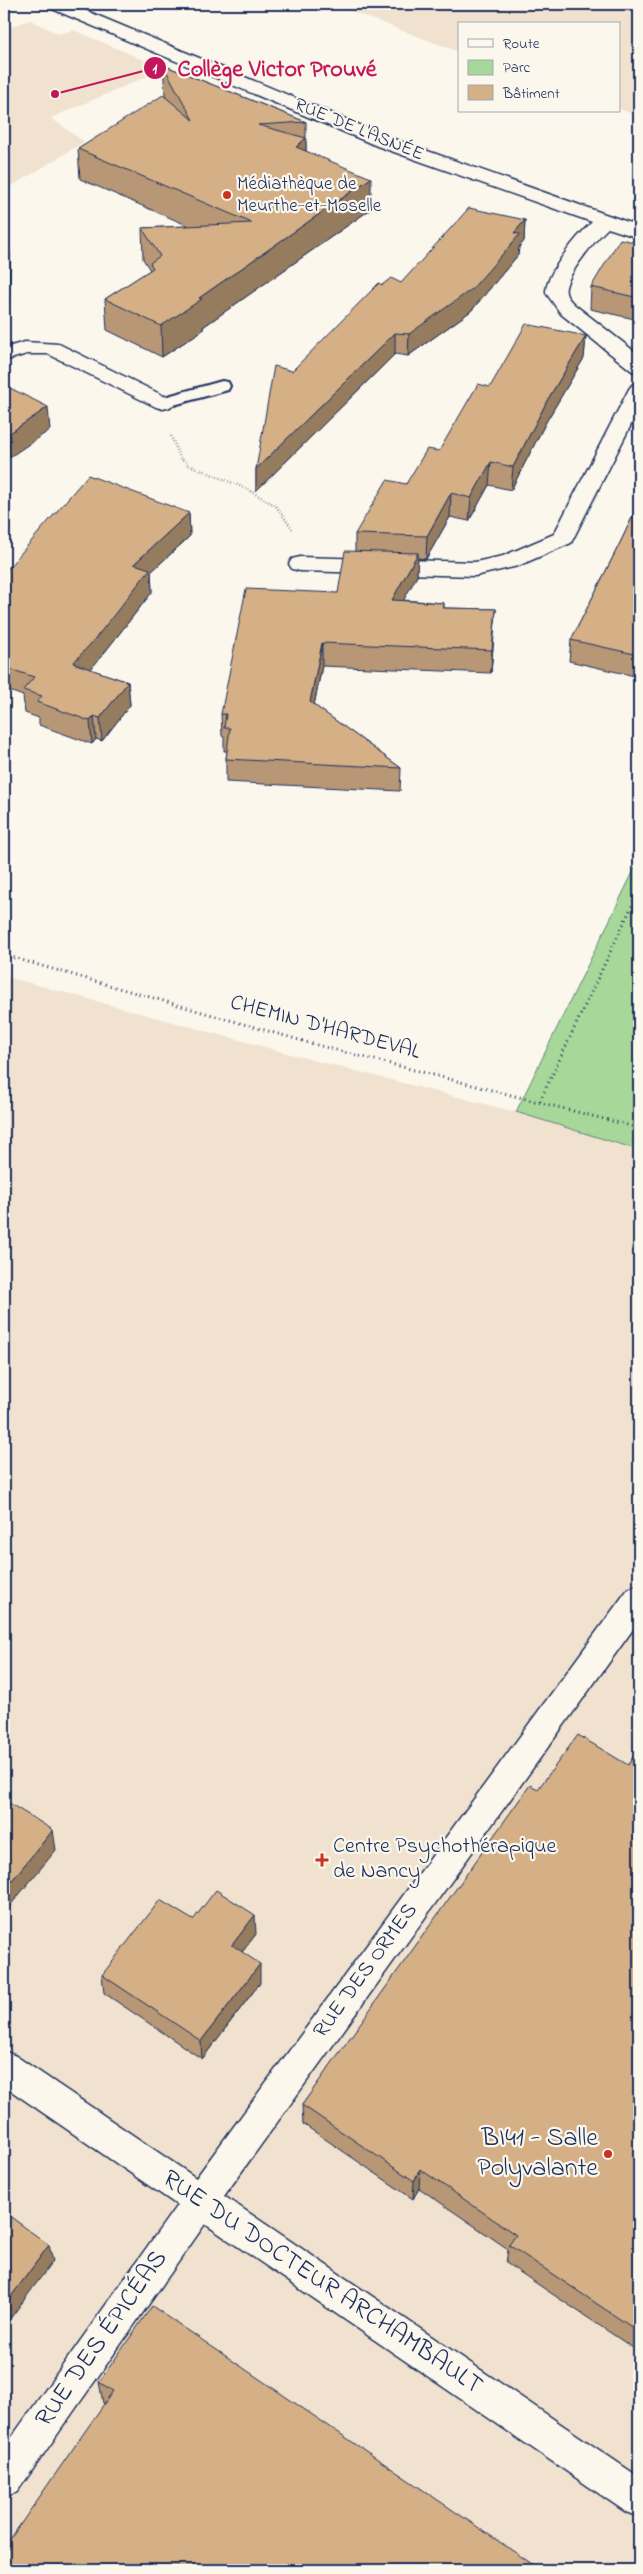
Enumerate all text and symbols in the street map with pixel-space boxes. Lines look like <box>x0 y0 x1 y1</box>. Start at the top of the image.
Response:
legend <box>458 22 620 112</box>
text: Route <box>503 33 540 55</box>
callout: Collège Victor Prouvé <box>143 49 387 88</box>
text: Collège Victor Prouvé <box>178 53 378 89</box>
text: Parc <box>503 57 531 79</box>
text: 1 <box>153 58 158 80</box>
text: Bâtiment <box>502 83 560 105</box>
street label: RUE DE L'ASNÉE <box>290 92 428 168</box>
place label: Médiathèque de Meurthe-et-Moselle <box>237 171 382 220</box>
marker: Médiathèque de Meurthe-et-Moselle <box>221 189 233 201</box>
street label: CHEMIN D'HARDEVAL <box>226 987 424 1069</box>
place label: Centre Psychothérapique de Nancy <box>333 1831 557 1889</box>
marker: Centre Psychothérapique de Nancy <box>315 1853 329 1867</box>
street label: RUE DES ORMES <box>306 1897 426 2045</box>
place label: BI41 - Salle Polyvalante <box>477 2120 598 2188</box>
marker: BI41 - Salle Polyvalante <box>602 2148 614 2160</box>
street label: RUE DU DOCTEUR ARCHAMBAULT <box>154 2161 490 2405</box>
street label: RUE DES ÉPICÉAS <box>26 2242 178 2436</box>

